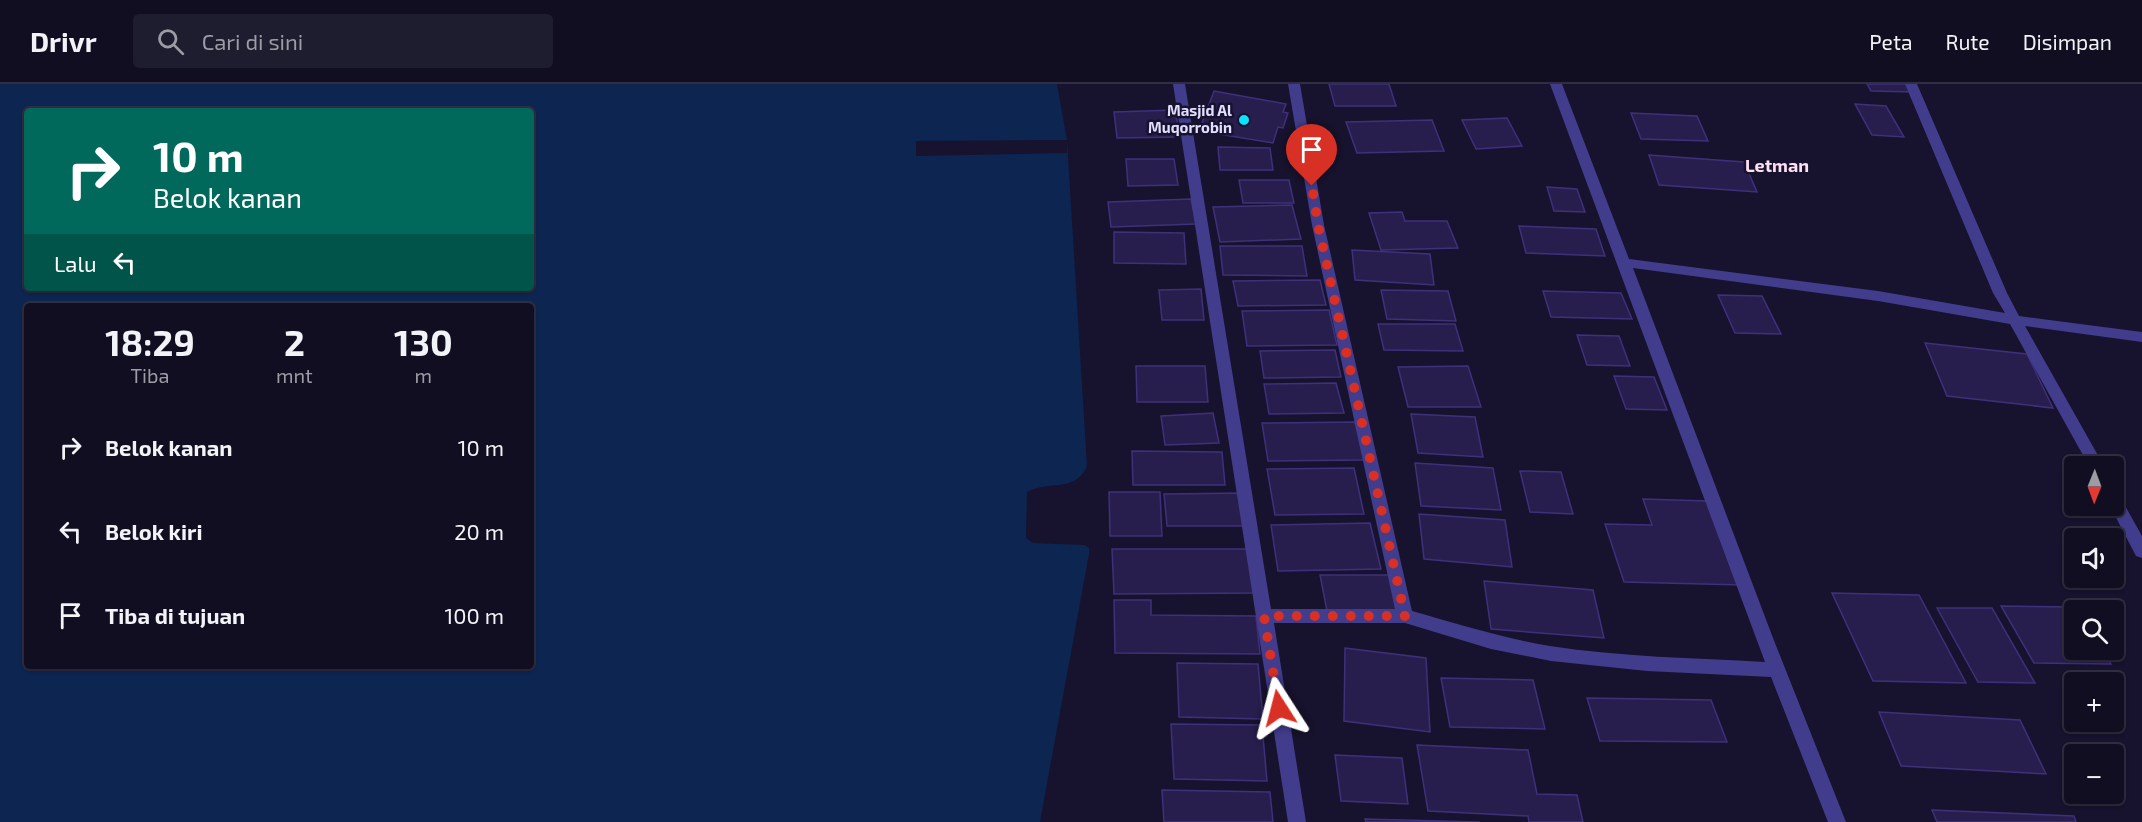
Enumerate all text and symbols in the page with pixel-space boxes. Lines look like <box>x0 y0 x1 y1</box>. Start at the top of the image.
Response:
search box <box>133 14 553 68</box>
text: Drivr <box>30 24 97 58</box>
icon: search <box>154 25 187 58</box>
text: Cari di sini <box>202 28 303 54</box>
text: Peta <box>1869 29 1912 54</box>
text: Rute <box>1945 29 1990 54</box>
text: Disimpan <box>2023 29 2112 54</box>
place label: Masjid Al Muqorrobin <box>1148 101 1232 136</box>
marker: Masjid Al Muqorrobin <box>1237 113 1251 127</box>
pin <box>1286 124 1337 186</box>
text: 10 m <box>153 130 244 180</box>
icon: right <box>54 132 132 210</box>
icon: arrive <box>1295 133 1328 166</box>
district label: Letman <box>1745 154 1809 176</box>
text: Belok kanan <box>153 181 302 213</box>
icon: left <box>108 246 141 279</box>
text: Lalu <box>54 250 96 276</box>
text: 18:29 <box>105 320 195 363</box>
text: 2 <box>284 320 305 363</box>
text: 130 <box>394 320 453 363</box>
text: Tiba <box>130 363 169 387</box>
text: mnt <box>276 363 313 387</box>
text: m <box>415 363 432 387</box>
icon: right <box>54 431 87 464</box>
text: Belok kanan <box>105 434 232 460</box>
text: 10 m <box>458 434 504 460</box>
north arrow <box>2064 456 2124 516</box>
map controls <box>2064 456 2124 804</box>
icon: left <box>54 515 87 548</box>
text: Belok kiri <box>105 518 202 544</box>
text: 20 m <box>454 518 504 544</box>
button: sound <box>2064 528 2124 588</box>
icon: arrive <box>54 599 87 632</box>
button: search <box>2064 600 2124 660</box>
text: Tiba di tujuan <box>105 602 245 628</box>
text: 100 m <box>445 602 504 628</box>
button: + <box>2064 672 2124 732</box>
position arrow <box>1247 676 1311 740</box>
button: − <box>2064 744 2124 804</box>

